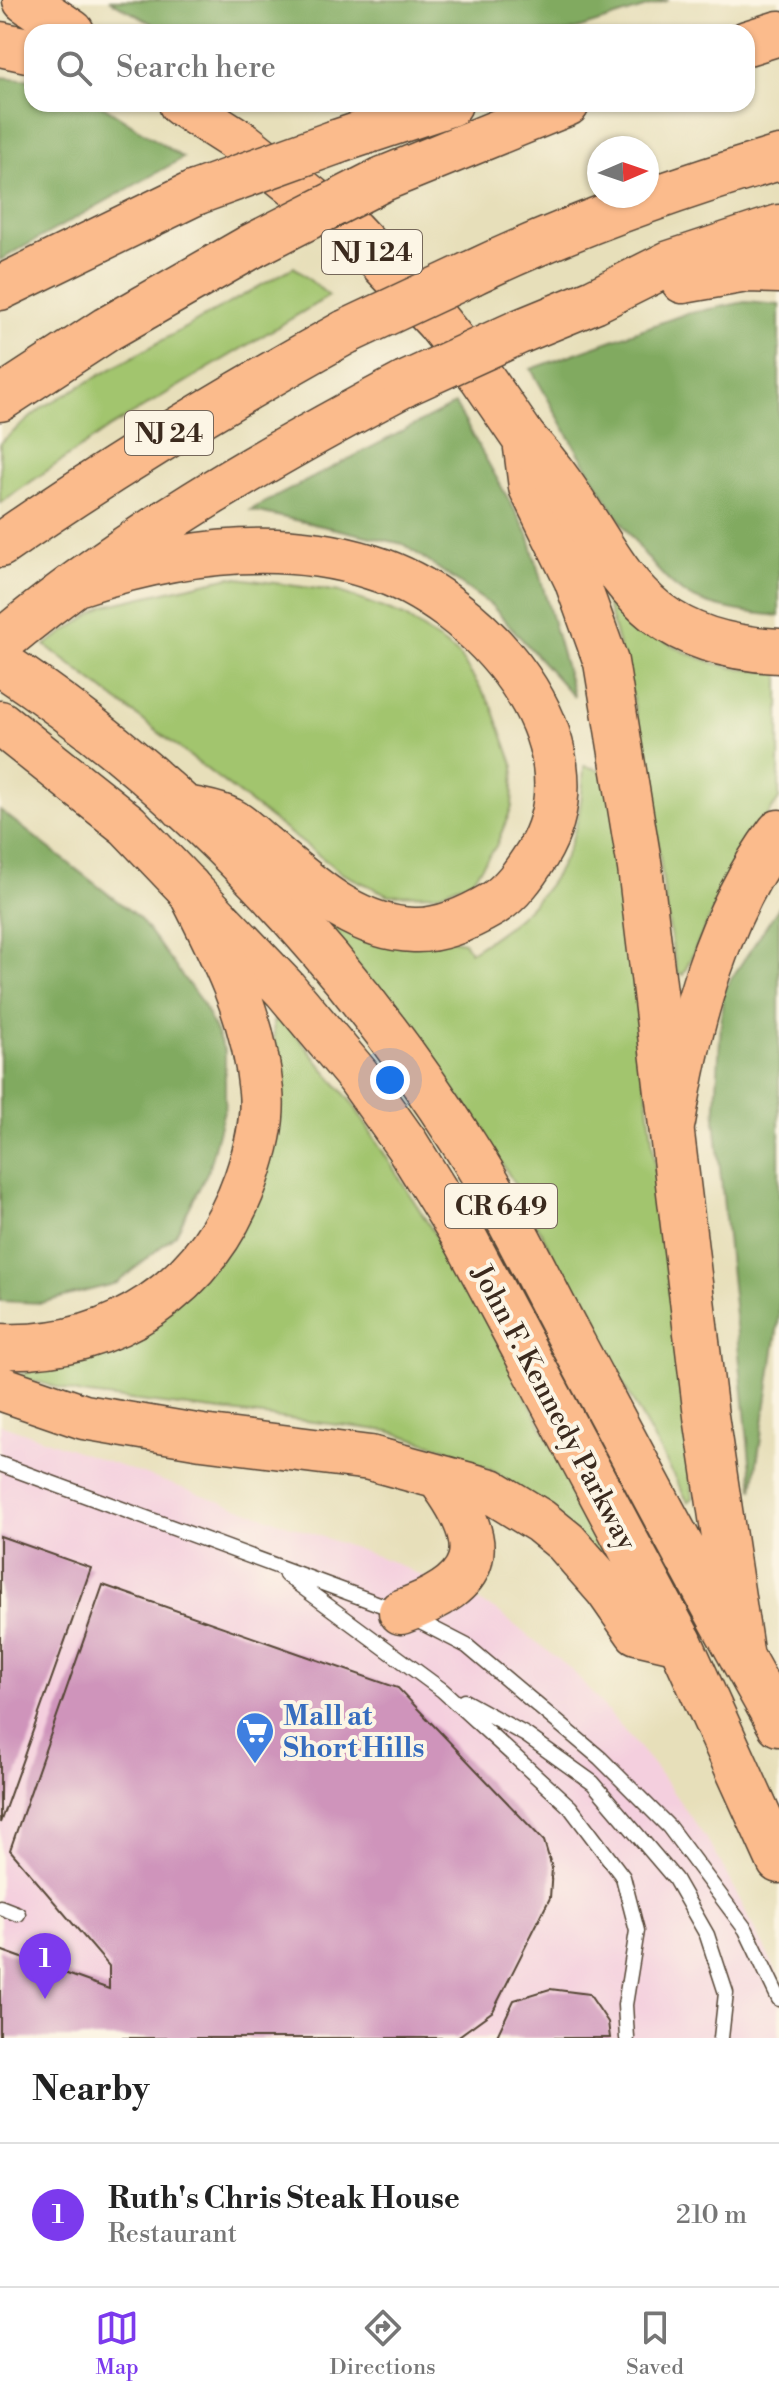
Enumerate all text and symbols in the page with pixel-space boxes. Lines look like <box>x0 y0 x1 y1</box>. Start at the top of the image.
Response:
search box <box>24 24 755 112</box>
icon: search <box>52 46 96 90</box>
text: Search here <box>116 49 276 87</box>
north arrow <box>587 136 659 208</box>
road number: NJ 124 <box>322 230 422 274</box>
road number: NJ 24 <box>125 411 213 455</box>
your location <box>370 1060 410 1100</box>
road number: CR 649 <box>445 1184 557 1228</box>
street label: John F. Kennedy Parkway <box>463 1258 644 1557</box>
place label: Mall at Short Hills <box>283 1699 425 1766</box>
supermarket icon: Mall at Short Hills <box>234 1710 276 1765</box>
pin: 1 <box>19 1933 71 1999</box>
text: Nearby <box>32 2069 150 2111</box>
text: Ruth's Chris Steak House <box>108 2180 460 2218</box>
text: 1 <box>52 2199 64 2231</box>
text: 210 m <box>676 2199 747 2231</box>
text: Restaurant <box>108 2218 237 2250</box>
tab: Map <box>95 2306 139 2381</box>
tab: Directions <box>330 2306 436 2381</box>
tab: Saved <box>626 2306 684 2381</box>

